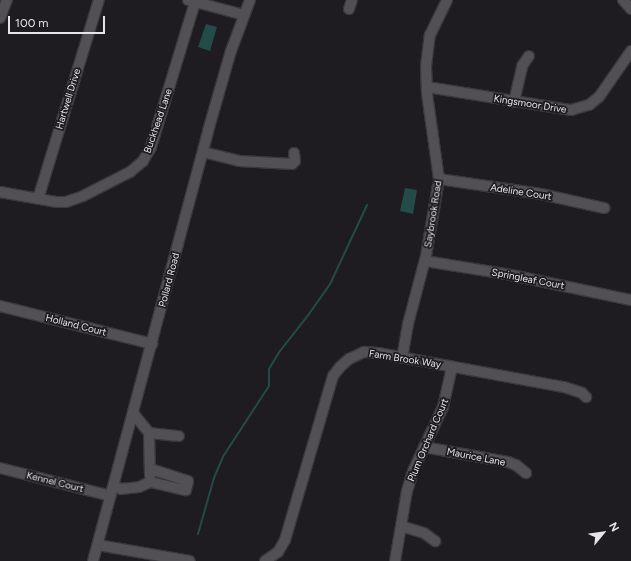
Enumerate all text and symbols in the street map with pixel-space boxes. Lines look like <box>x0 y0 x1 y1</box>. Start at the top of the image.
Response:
scale bar <box>10 8 107 34</box>
text: 100 m <box>15 16 49 30</box>
street label: Hartwell Drive <box>53 67 83 131</box>
street label: Buckhead Lane <box>141 87 175 155</box>
street label: Kingsmoor Drive <box>493 92 567 116</box>
street label: Saybrook Road <box>422 180 444 248</box>
street label: Adeline Court <box>490 181 552 203</box>
street label: Pollard Road <box>156 252 182 308</box>
street label: Springleaf Court <box>491 266 565 292</box>
street label: Holland Court <box>44 312 108 338</box>
street label: Farm Brook Way <box>368 347 442 371</box>
street label: Plum Orchard Court <box>405 397 451 483</box>
street label: Maurice Lane <box>446 445 506 469</box>
street label: Kennel Court <box>25 469 85 495</box>
north arrow <box>583 513 623 553</box>
text: N <box>606 520 622 534</box>

